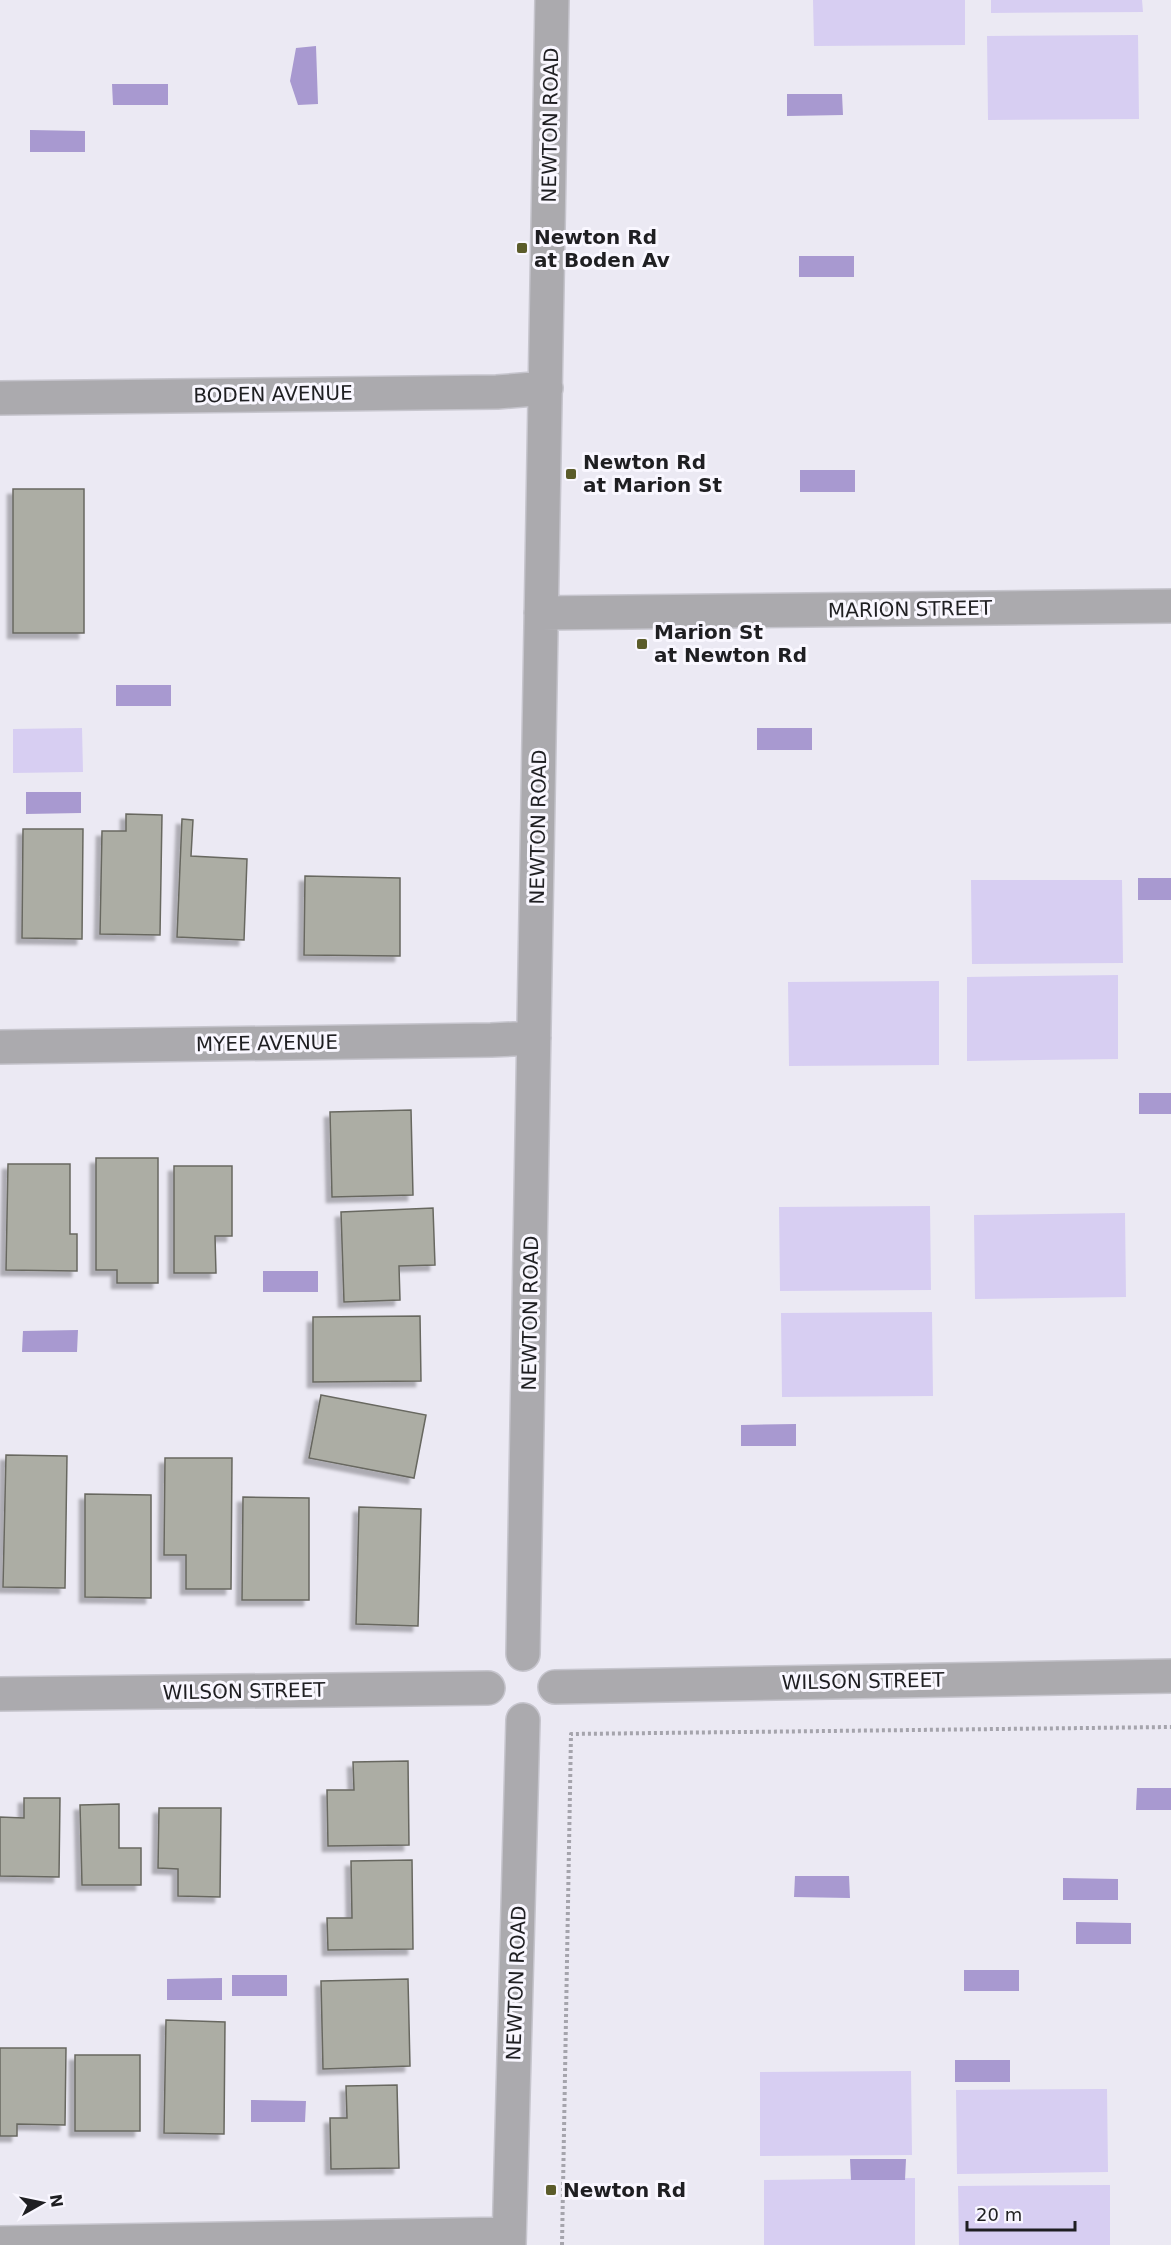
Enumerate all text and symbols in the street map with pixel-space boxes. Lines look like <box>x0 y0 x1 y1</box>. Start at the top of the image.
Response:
street label: NEWTON ROAD <box>537 47 563 203</box>
place label: Newton Rd at Boden Av <box>534 225 670 272</box>
marker: Newton Rd at Boden Av <box>515 241 529 255</box>
street label: BODEN AVENUE <box>193 381 353 407</box>
place label: Newton Rd at Marion St <box>583 450 722 497</box>
marker: Newton Rd at Marion St <box>564 467 578 481</box>
street label: MARION STREET <box>828 596 993 622</box>
place label: Marion St at Newton Rd <box>654 620 807 667</box>
marker: Marion St at Newton Rd <box>635 637 649 651</box>
street label: NEWTON ROAD <box>525 749 551 905</box>
street label: MYEE AVENUE <box>196 1030 338 1056</box>
street label: NEWTON ROAD <box>517 1235 543 1391</box>
street label: WILSON STREET <box>781 1668 945 1694</box>
street label: WILSON STREET <box>162 1678 326 1704</box>
street label: NEWTON ROAD <box>501 1905 531 2061</box>
north arrow <box>12 2173 72 2233</box>
place label: Newton Rd <box>563 2178 686 2202</box>
marker: Newton Rd <box>544 2183 558 2197</box>
text: N <box>46 2193 67 2209</box>
scale bar <box>967 2194 1075 2232</box>
text: 20 m <box>976 2204 1022 2225</box>

